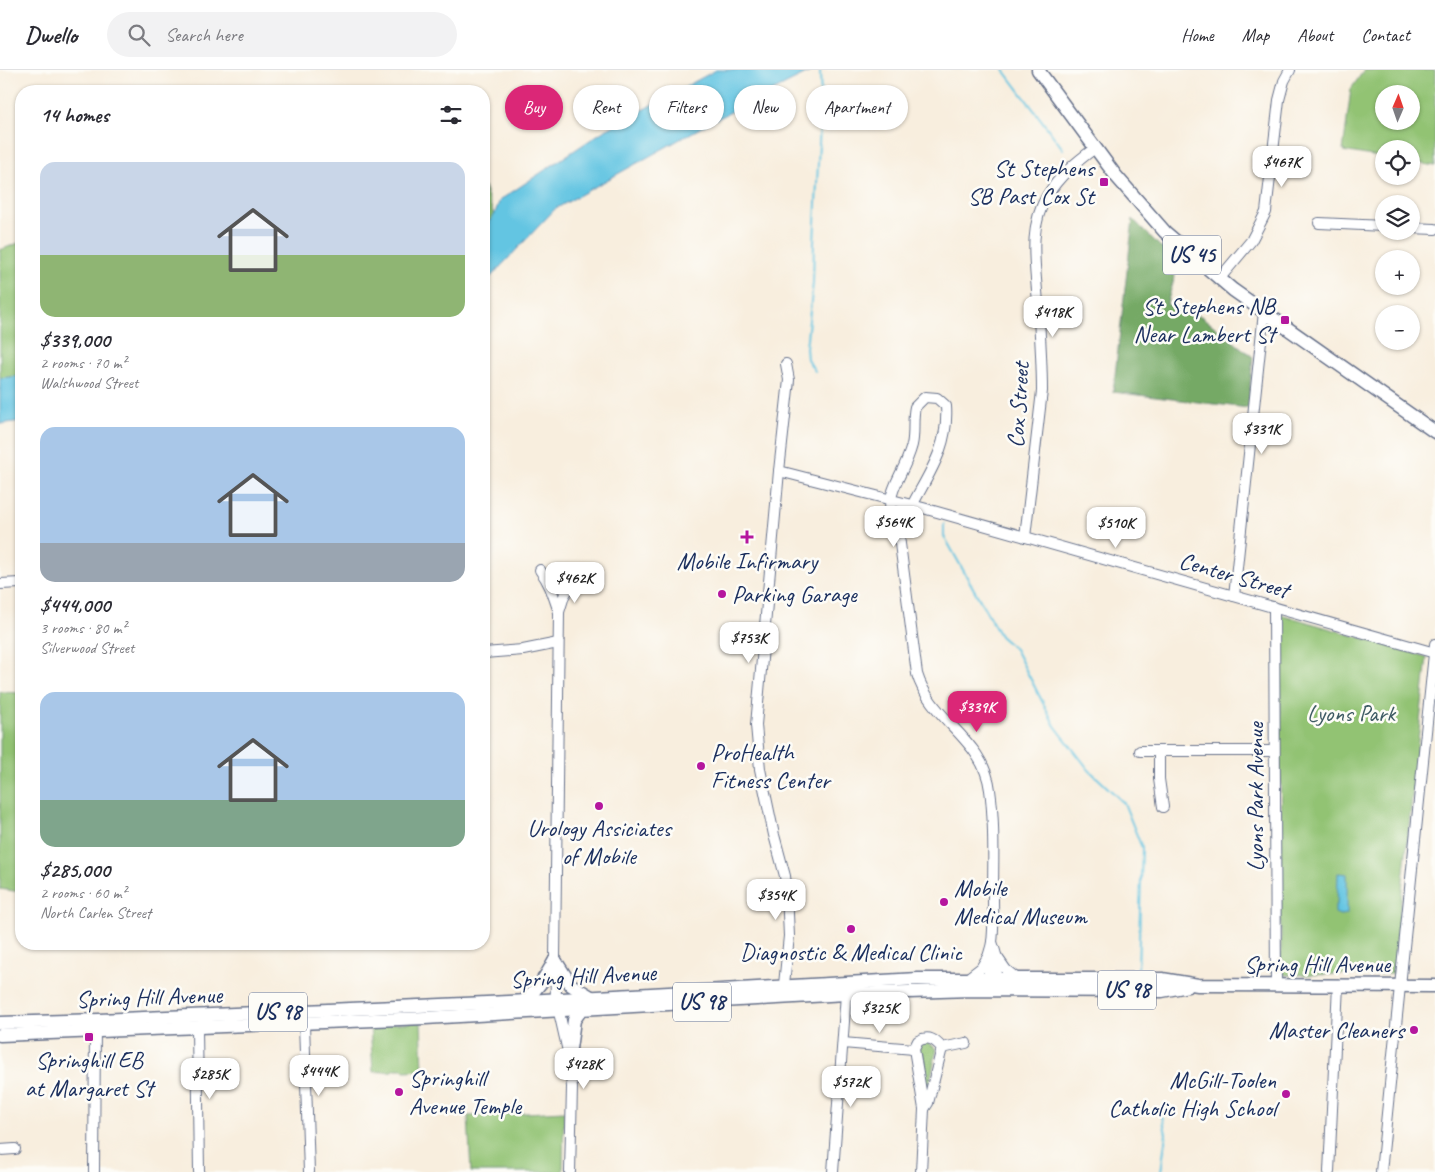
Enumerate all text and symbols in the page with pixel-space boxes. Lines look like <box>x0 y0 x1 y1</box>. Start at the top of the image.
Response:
search box <box>107 12 457 57</box>
text: Dwello <box>25 20 77 50</box>
icon: search <box>125 21 153 49</box>
text: Search here <box>165 23 243 47</box>
text: Home <box>1181 24 1214 46</box>
text: Map <box>1242 24 1269 46</box>
text: About <box>1297 24 1333 46</box>
text: Contact <box>1361 24 1410 46</box>
chip: Buy <box>505 85 563 130</box>
chip: Rent <box>573 85 639 130</box>
chip: Filters <box>649 85 724 130</box>
chip: New <box>734 85 796 130</box>
chip: Apartment <box>806 85 908 130</box>
north arrow <box>1375 85 1420 130</box>
map controls <box>1375 85 1420 350</box>
icon: filters <box>437 101 465 129</box>
text: 14 homes <box>40 102 109 128</box>
button: locate <box>1375 140 1420 185</box>
pin: $467K <box>1247 146 1317 188</box>
text: $467K <box>1263 152 1301 172</box>
place label: St Stephens SB Past Cox St <box>968 153 1096 211</box>
marker: St Stephens SB Past Cox St <box>1098 176 1110 188</box>
icon: home <box>208 195 298 285</box>
button: layers <box>1375 195 1420 240</box>
road number: US 45 <box>1163 236 1221 274</box>
button: + <box>1375 250 1420 295</box>
place label: St Stephens NB Near Lambert St <box>1134 291 1278 349</box>
pin: $418K <box>1018 296 1088 338</box>
text: $418K <box>1035 302 1071 322</box>
button: − <box>1375 305 1420 350</box>
marker: St Stephens NB Near Lambert St <box>1279 314 1291 326</box>
text: $339,000 <box>40 327 110 353</box>
text: 2 rooms · 70 m² <box>40 353 126 373</box>
street label: Cox Street <box>1000 359 1036 449</box>
text: Walshwood Street <box>40 373 138 393</box>
pin: $331K <box>1227 412 1297 455</box>
text: $331K <box>1244 419 1280 439</box>
icon: home <box>208 460 298 550</box>
pin: $564K <box>859 506 929 548</box>
pin: $510K <box>1081 506 1151 549</box>
text: $564K <box>875 512 913 532</box>
text: $510K <box>1098 513 1134 533</box>
marker: Mobile Infirmary <box>740 530 754 544</box>
street label: Center Street <box>1176 545 1295 606</box>
place label: Mobile Infirmary <box>677 546 819 576</box>
pin: $462K <box>540 562 610 604</box>
text: $462K <box>556 568 594 588</box>
place label: Parking Garage <box>732 579 859 609</box>
marker: Parking Garage <box>716 588 728 600</box>
text: $444,000 <box>40 592 110 618</box>
text: 3 rooms · 80 m² <box>40 618 126 638</box>
pin: $753K <box>714 622 784 664</box>
text: $753K <box>731 628 767 648</box>
text: Silverwood Street <box>40 638 134 658</box>
pin: $339K <box>942 690 1012 733</box>
text: $339K <box>959 697 995 717</box>
park label: Lyons Park <box>1307 698 1397 728</box>
street label: Lyons Park Avenue <box>1240 720 1270 871</box>
icon: home <box>208 725 298 815</box>
place label: ProHealth Fitness Center <box>711 737 832 795</box>
marker: ProHealth Fitness Center <box>695 760 707 772</box>
marker: Urology Assiciates of Mobile <box>593 800 605 812</box>
place label: Urology Assiciates of Mobile <box>527 813 673 871</box>
text: $285,000 <box>40 857 110 883</box>
place label: Mobile Medical Museum <box>954 873 1088 931</box>
pin: $354K <box>741 878 811 921</box>
text: 2 rooms · 60 m² <box>40 883 126 903</box>
text: $354K <box>758 885 794 905</box>
marker: Mobile Medical Museum <box>938 896 950 908</box>
text: North Carlen Street <box>40 903 151 923</box>
marker: Diagnostic & Medical Clinic <box>845 923 857 935</box>
place label: Diagnostic & Medical Clinic <box>740 937 963 967</box>
street label: Spring Hill Avenue <box>1244 949 1392 979</box>
street label: Spring Hill Avenue <box>509 957 659 995</box>
road number: US 98 <box>1098 970 1156 1010</box>
street label: Spring Hill Avenue <box>75 979 225 1015</box>
road number: US 98 <box>673 982 731 1022</box>
road number: US 98 <box>249 992 307 1032</box>
pin: $325K <box>845 992 915 1034</box>
text: $325K <box>862 998 898 1018</box>
place label: Master Cleaners <box>1269 1015 1407 1045</box>
marker: Master Cleaners <box>1408 1024 1420 1036</box>
marker: Springhill EB at Margaret St <box>83 1031 95 1043</box>
place label: Springhill EB at Margaret St <box>25 1045 156 1103</box>
pin: $428K <box>549 1048 619 1090</box>
pin: $444K <box>284 1054 354 1097</box>
text: $428K <box>566 1054 602 1074</box>
pin: $285K <box>175 1058 245 1100</box>
text: $444K <box>301 1061 337 1081</box>
place label: Springhill Avenue Temple <box>409 1063 523 1121</box>
text: $285K <box>192 1064 228 1084</box>
place label: McGill-Toolen Catholic High School <box>1108 1065 1280 1123</box>
pin: $572K <box>816 1066 886 1108</box>
text: $572K <box>833 1072 869 1092</box>
marker: Springhill Avenue Temple <box>393 1086 405 1098</box>
marker: McGill-Toolen Catholic High School <box>1280 1088 1292 1100</box>

